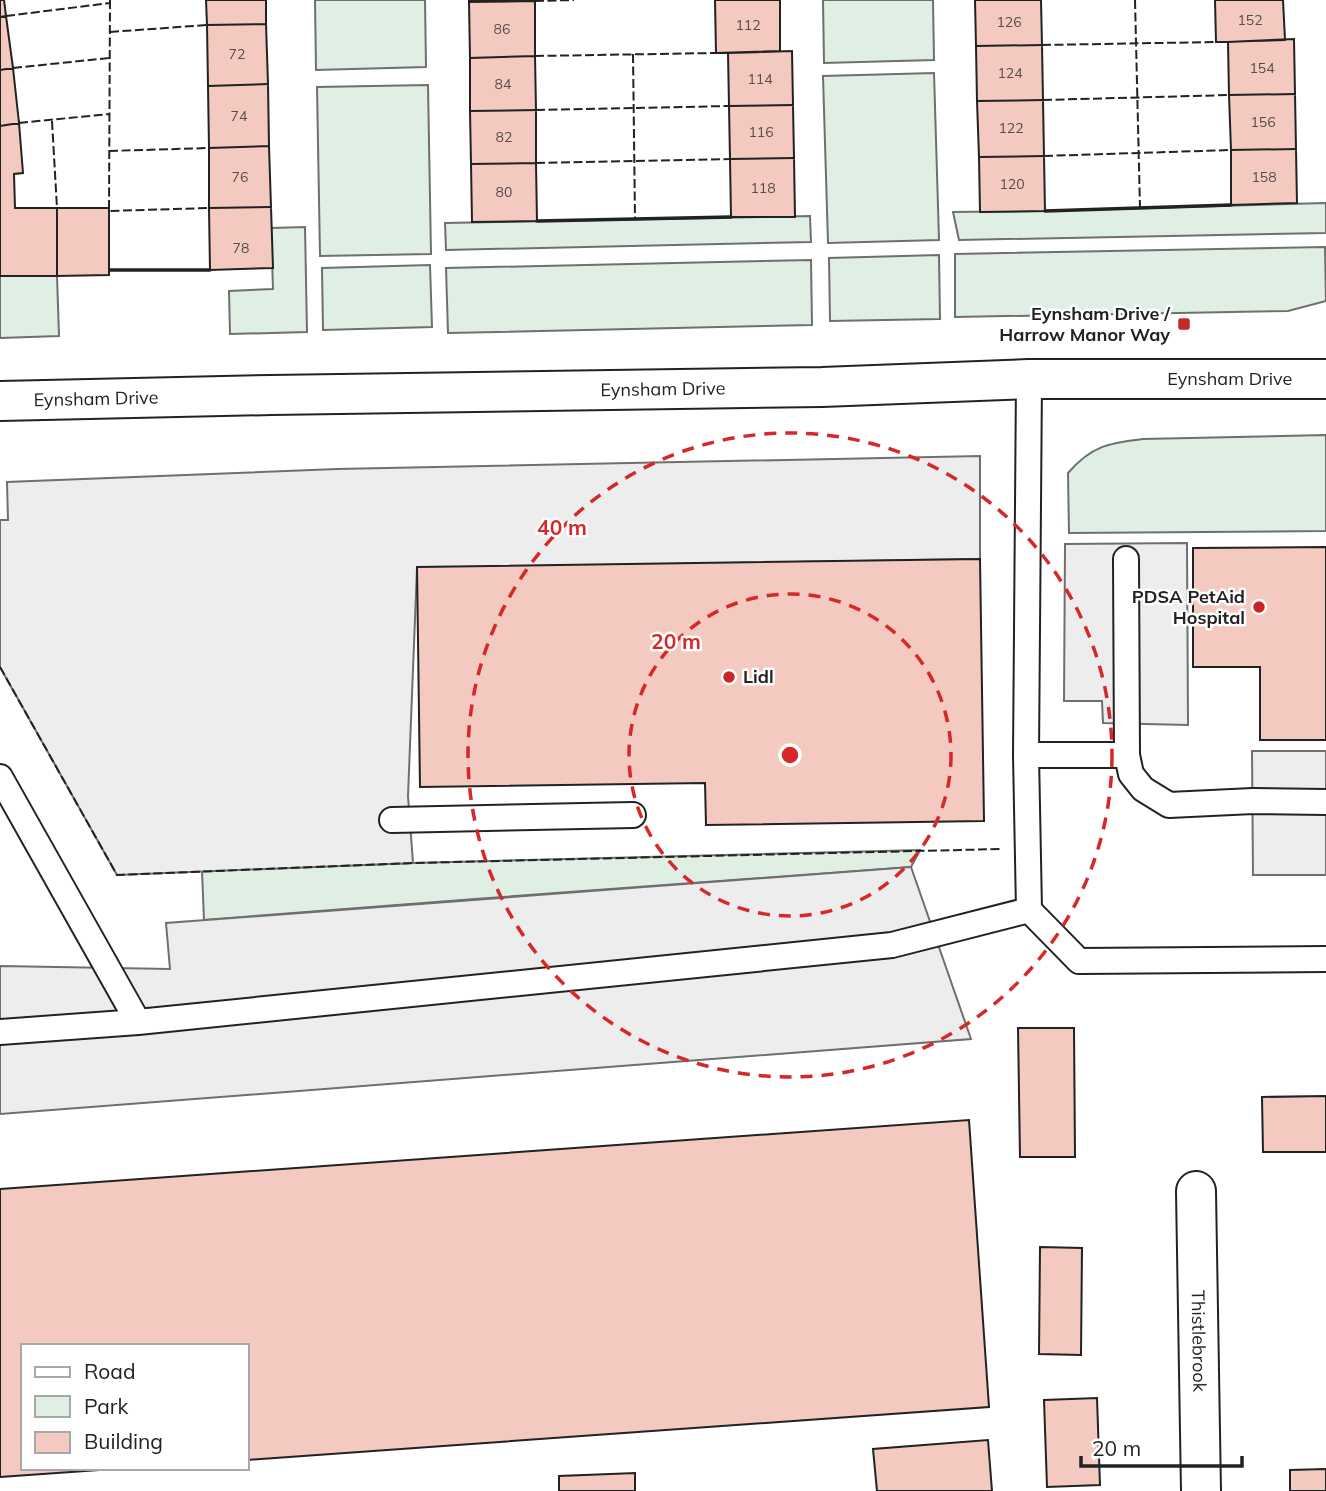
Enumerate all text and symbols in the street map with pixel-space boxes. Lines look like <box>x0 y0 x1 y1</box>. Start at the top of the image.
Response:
house number: 152 <box>1237 11 1263 29</box>
house number: 126 <box>996 13 1022 31</box>
house number: 112 <box>735 16 761 34</box>
house number: 86 <box>494 20 510 38</box>
house number: 72 <box>229 45 245 63</box>
house number: 154 <box>1249 59 1275 77</box>
house number: 124 <box>997 64 1023 82</box>
house number: 114 <box>747 70 773 88</box>
house number: 84 <box>495 75 512 93</box>
house number: 74 <box>231 107 248 125</box>
house number: 156 <box>1250 113 1276 131</box>
house number: 122 <box>998 119 1024 137</box>
house number: 116 <box>748 123 774 141</box>
house number: 82 <box>496 128 512 146</box>
house number: 76 <box>232 168 248 186</box>
house number: 158 <box>1251 168 1277 186</box>
house number: 120 <box>999 175 1025 193</box>
house number: 118 <box>750 179 776 197</box>
house number: 80 <box>496 183 512 201</box>
house number: 78 <box>233 239 249 257</box>
place label: Eynsham Drive / Harrow Manor Way <box>999 302 1171 346</box>
marker: Eynsham Drive / Harrow Manor Way <box>1176 316 1192 332</box>
street label: Eynsham Drive <box>1167 367 1292 390</box>
street label: Eynsham Drive <box>600 376 725 401</box>
street label: Eynsham Drive <box>33 385 159 411</box>
text: 40 m <box>537 514 587 540</box>
place label: PDSA PetAid Hospital <box>1132 585 1245 629</box>
marker: PDSA PetAid Hospital <box>1251 599 1267 615</box>
text: 20 m <box>651 628 701 654</box>
place label: Lidl <box>743 665 774 688</box>
marker: Lidl <box>721 669 737 685</box>
centre of rings <box>778 743 802 767</box>
street label: Thistlebrook <box>1187 1290 1211 1393</box>
legend <box>21 1344 248 1470</box>
text: Road <box>84 1358 135 1384</box>
text: Park <box>84 1393 128 1419</box>
scale bar <box>1081 1424 1242 1468</box>
text: Building <box>84 1428 163 1454</box>
text: 20 m <box>1092 1435 1141 1461</box>

